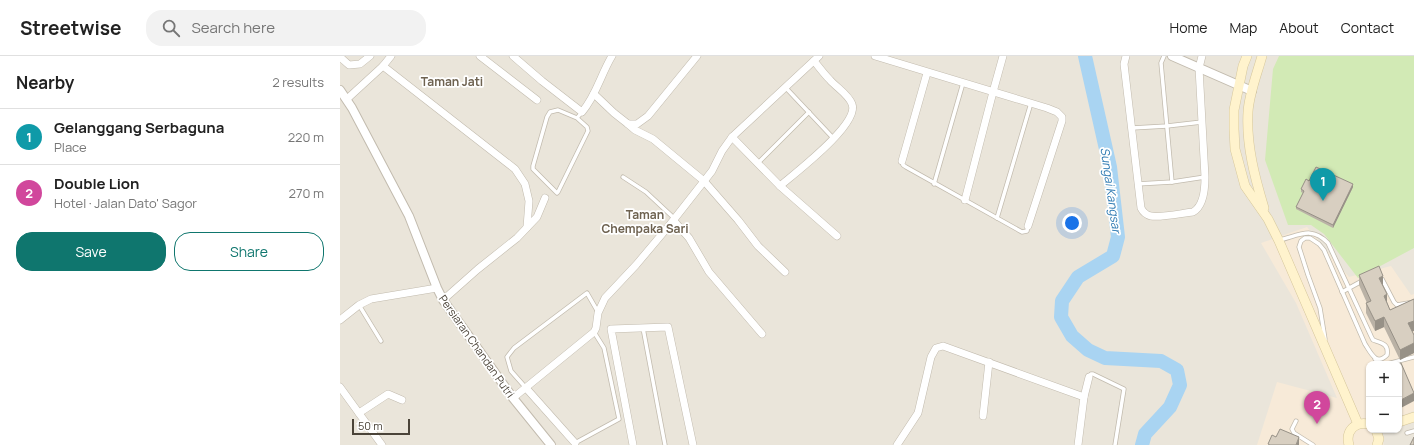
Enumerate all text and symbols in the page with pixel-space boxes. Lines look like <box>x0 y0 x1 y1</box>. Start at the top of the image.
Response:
search box <box>146 10 426 46</box>
text: Streetwise <box>20 15 122 41</box>
icon: search <box>160 17 182 39</box>
text: Search here <box>192 17 275 38</box>
text: Home <box>1170 18 1207 37</box>
text: Map <box>1229 18 1257 37</box>
text: About <box>1279 18 1319 37</box>
text: Contact <box>1341 18 1394 37</box>
text: Nearby <box>16 71 74 94</box>
text: 2 results <box>272 73 324 91</box>
district label: Taman Jati <box>421 73 483 90</box>
text: Gelanggang Serbaguna <box>54 117 224 138</box>
text: 1 <box>26 128 32 146</box>
text: 220 m <box>288 128 324 146</box>
text: Place <box>54 138 87 156</box>
water label: Sungai Kangsar <box>1097 146 1126 235</box>
pin: 1 <box>1310 168 1336 201</box>
text: Double Lion <box>54 173 140 194</box>
text: 2 <box>25 184 33 202</box>
text: 270 m <box>289 184 324 202</box>
text: Hotel · Jalan Dato' Sagor <box>54 194 197 212</box>
district label: Taman Chempaka Sari <box>601 206 689 237</box>
your location <box>1062 213 1082 233</box>
button: Save <box>16 232 166 271</box>
button: Share <box>174 232 324 271</box>
street label: Persiaran Chandan Putri <box>436 292 518 400</box>
map controls <box>1366 361 1402 433</box>
button: + <box>1366 361 1402 397</box>
pin: 2 <box>1304 391 1330 424</box>
button: − <box>1366 397 1402 433</box>
scale bar <box>352 417 410 436</box>
text: 50 m <box>358 418 383 433</box>

